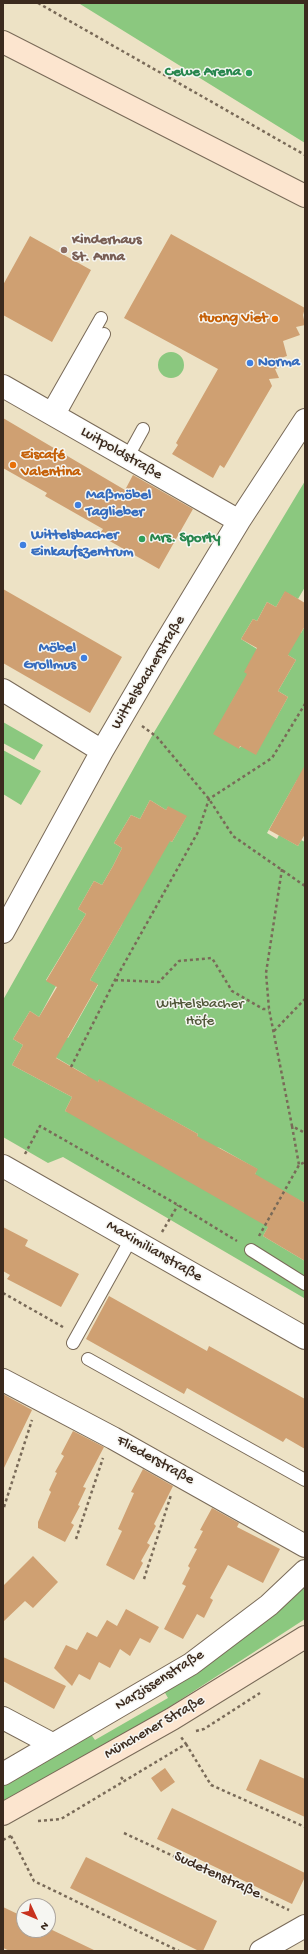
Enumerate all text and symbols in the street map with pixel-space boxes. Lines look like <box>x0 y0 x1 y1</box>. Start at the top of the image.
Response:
place label: Cewe Arena <box>165 64 241 82</box>
marker: Cewe Arena <box>244 68 254 78</box>
place label: Kinderhaus St. Anna <box>72 232 141 267</box>
marker: Kinderhaus St. Anna <box>59 245 69 255</box>
place label: Huong Viet <box>199 310 267 328</box>
marker: Huong Viet <box>270 314 280 324</box>
place label: Norma <box>258 354 300 372</box>
marker: Norma <box>245 358 255 368</box>
street label: Luitpoldstraße <box>77 423 165 485</box>
place label: Eiscafé Valentina <box>21 447 81 482</box>
marker: Eiscafé Valentina <box>8 460 18 470</box>
place label: Maßmöbel Taglieber <box>86 487 151 522</box>
marker: Maßmöbel Taglieber <box>73 500 83 510</box>
place label: Wittelsbacher Einkaufszentrum <box>31 527 133 562</box>
place label: Mrs. Sporty <box>150 530 220 548</box>
marker: Mrs. Sporty <box>137 534 147 544</box>
marker: Wittelsbacher Einkaufszentrum <box>18 540 28 550</box>
street label: Wittelsbacherstraße <box>108 613 190 733</box>
place label: Möbel Grollmus <box>24 640 76 675</box>
marker: Möbel Grollmus <box>79 653 89 663</box>
park label: Wittelsbacher Höfe <box>156 996 244 1031</box>
street label: Maximilianstraße <box>103 1217 205 1287</box>
street label: Fliederstraße <box>113 1432 197 1490</box>
street label: Narzissenstraße <box>112 1647 208 1715</box>
street label: Münchener Straße <box>102 1692 208 1764</box>
street label: Sudetenstraße <box>171 1848 263 1904</box>
north arrow <box>16 1898 56 1938</box>
text: N <box>37 1919 51 1932</box>

